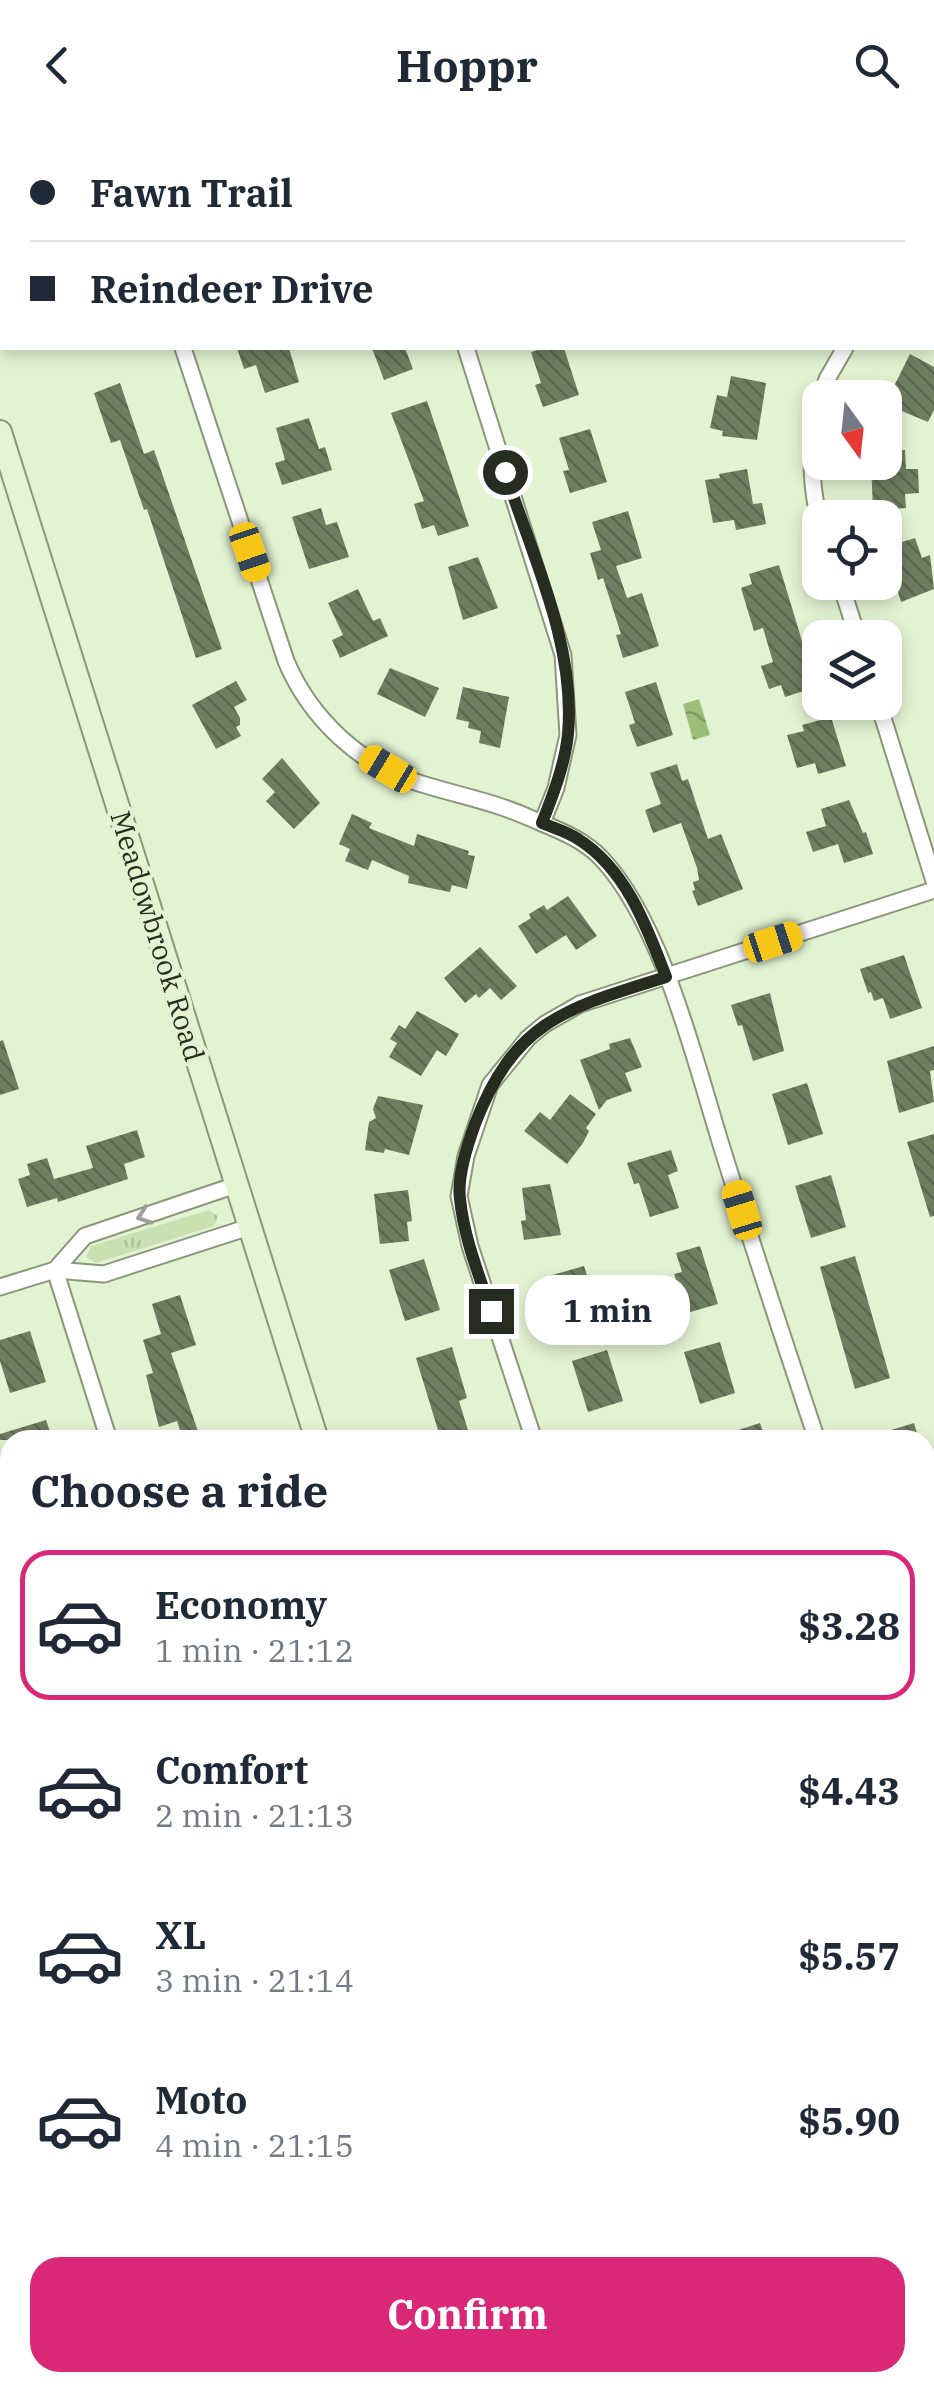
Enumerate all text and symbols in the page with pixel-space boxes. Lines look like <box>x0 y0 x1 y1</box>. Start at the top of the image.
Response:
text: Hoppr <box>396 36 538 94</box>
icon: back <box>30 38 85 93</box>
icon: search <box>849 38 904 93</box>
text: Fawn Trail <box>90 168 293 217</box>
text: Reindeer Drive <box>90 264 373 313</box>
north arrow <box>802 380 902 480</box>
map controls <box>802 380 902 720</box>
route start <box>483 450 528 495</box>
button: locate <box>802 500 902 600</box>
car <box>226 519 274 585</box>
button: layers <box>802 620 902 720</box>
car <box>355 741 421 797</box>
street label: Meadowbrook Road <box>102 806 214 1066</box>
car <box>740 918 806 966</box>
car <box>719 1177 765 1243</box>
one-way arrow <box>136 1204 153 1224</box>
callout: 1 min <box>526 1276 691 1346</box>
route end <box>469 1289 514 1334</box>
text: 1 min <box>563 1289 652 1331</box>
text: Choose a ride <box>30 1461 328 1519</box>
icon: car <box>35 1580 125 1670</box>
text: Economy <box>155 1580 327 1629</box>
text: $3.28 <box>798 1601 900 1650</box>
text: 1 min · 21:12 <box>155 1629 354 1671</box>
icon: car <box>35 1745 125 1835</box>
text: Comfort <box>155 1745 308 1794</box>
text: $4.43 <box>798 1766 900 1815</box>
text: 2 min · 21:13 <box>155 1794 354 1836</box>
icon: car <box>35 1910 125 2000</box>
text: XL <box>155 1910 206 1959</box>
text: $5.57 <box>798 1931 900 1980</box>
text: 3 min · 21:14 <box>155 1959 354 2001</box>
icon: car <box>35 2075 125 2165</box>
text: Moto <box>155 2075 247 2124</box>
text: $5.90 <box>798 2096 900 2145</box>
text: 4 min · 21:15 <box>155 2124 354 2166</box>
button: Confirm <box>30 2257 905 2372</box>

